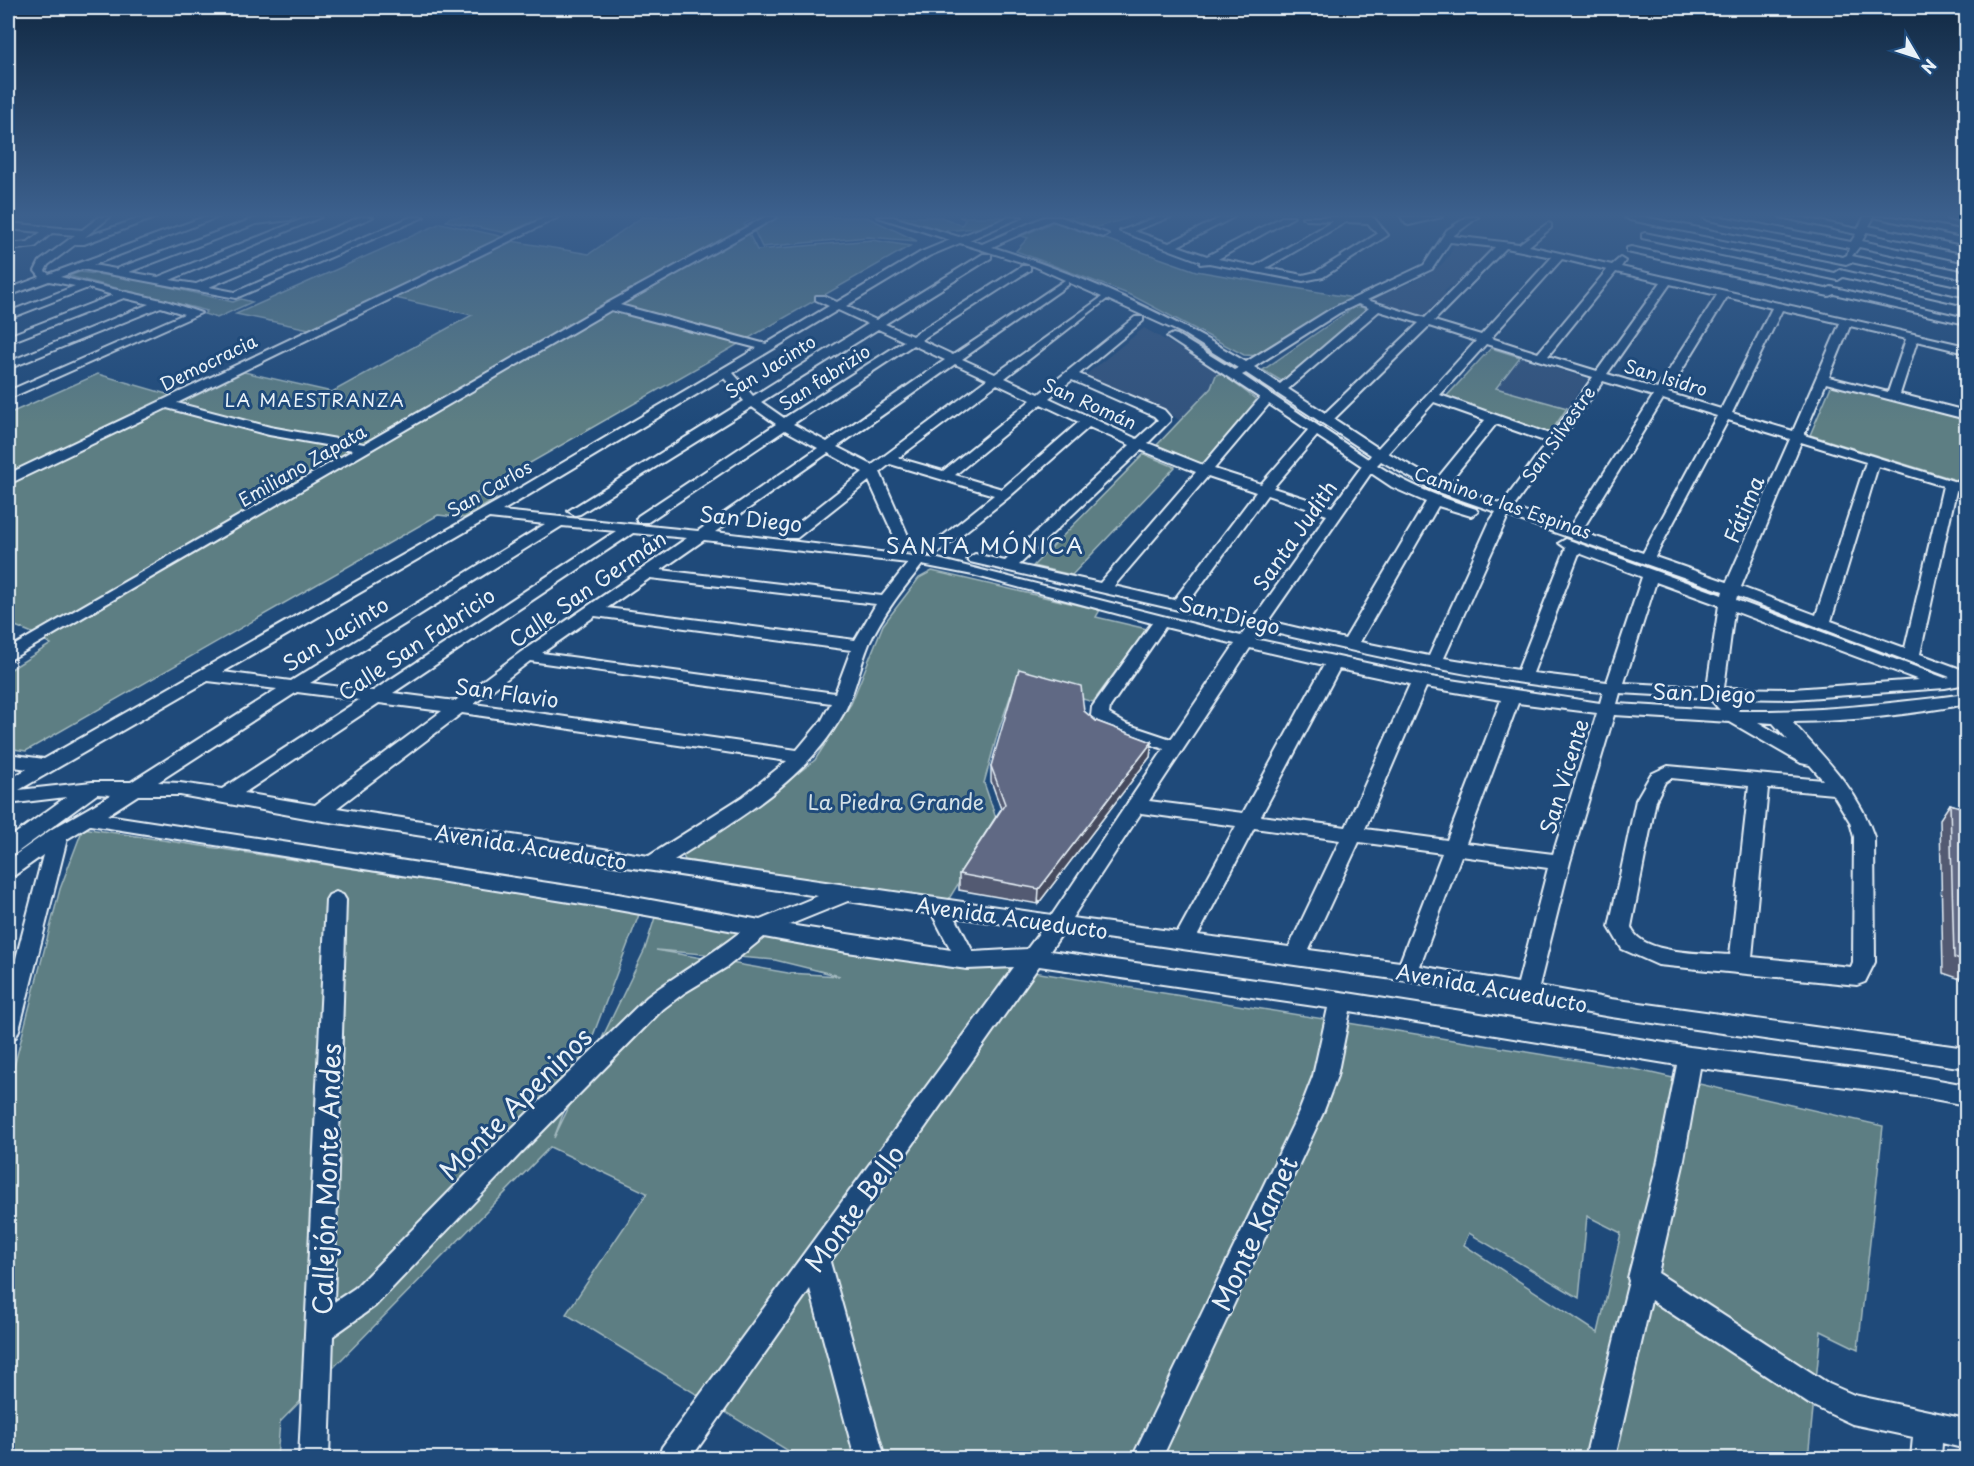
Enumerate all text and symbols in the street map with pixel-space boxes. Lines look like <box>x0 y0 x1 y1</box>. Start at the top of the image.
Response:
north arrow <box>1887 27 1947 87</box>
text: N <box>1916 55 1943 80</box>
street label: Democracia <box>155 327 261 397</box>
street label: San Jacinto <box>719 327 821 405</box>
street label: San fabrizio <box>773 337 875 417</box>
street label: San Isidro <box>1621 351 1711 403</box>
street label: San Román <box>1039 370 1141 436</box>
street label: San Silvestre <box>1515 380 1601 488</box>
district label: LA MAESTRANZA <box>225 386 405 413</box>
street label: Emiliano Zapata <box>233 417 371 513</box>
street label: San Carlos <box>441 453 537 523</box>
street label: Camino a las Espinas <box>1411 459 1595 545</box>
street label: Fátima <box>1715 470 1772 548</box>
street label: Santa Judith <box>1244 473 1344 597</box>
street label: San Diego <box>698 497 804 539</box>
street label: Calle San Germán <box>502 522 672 654</box>
district label: SANTA MÓNICA <box>886 528 1084 561</box>
street label: Calle San Fabricio <box>331 579 501 707</box>
street label: San Diego <box>1176 586 1284 642</box>
street label: San Jacinto <box>276 588 394 678</box>
street label: San Flavio <box>453 669 561 715</box>
street label: San Diego <box>1652 674 1756 710</box>
street label: San Vicente <box>1530 714 1596 838</box>
park label: La Piedra Grande <box>808 785 984 817</box>
street label: Avenida Acueducto <box>433 815 629 877</box>
street label: Avenida Acueducto <box>914 888 1110 946</box>
street label: Avenida Acueducto <box>1394 954 1590 1020</box>
street label: Monte Apeninos <box>430 1018 600 1188</box>
street label: Callejón Monte Andes <box>302 1042 350 1316</box>
street label: Monte Bello <box>794 1136 914 1280</box>
street label: Monte Kamet <box>1201 1149 1307 1317</box>

